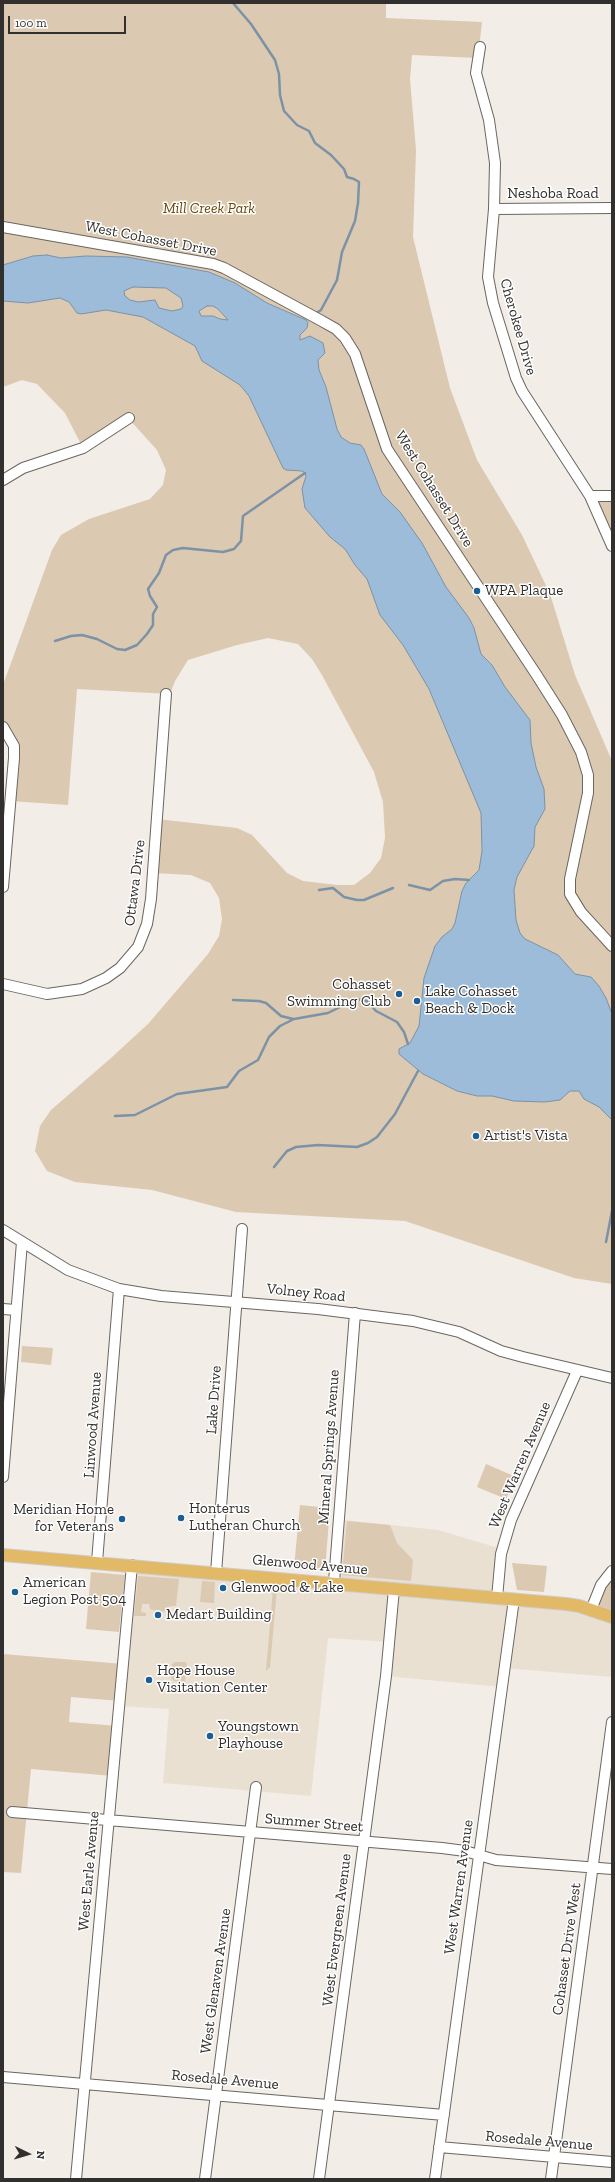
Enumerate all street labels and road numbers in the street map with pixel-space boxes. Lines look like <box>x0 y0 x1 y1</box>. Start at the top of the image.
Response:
street label: Neshoba Road <box>507 185 599 203</box>
street label: West Cohasset Drive <box>84 217 218 261</box>
street label: Cherokee Drive <box>496 277 540 377</box>
street label: West Cohasset Drive <box>391 428 477 550</box>
street label: Ottawa Drive <box>121 839 149 927</box>
street label: Volney Road <box>266 1280 346 1306</box>
street label: Lake Drive <box>203 1365 225 1435</box>
street label: Mineral Springs Avenue <box>315 1369 343 1525</box>
street label: Linwood Avenue <box>80 1371 106 1479</box>
street label: West Warren Avenue <box>485 1399 555 1531</box>
street label: Glenwood Avenue <box>252 1551 368 1579</box>
street label: West Earle Avenue <box>75 1810 103 1932</box>
street label: Summer Street <box>264 1810 364 1836</box>
street label: West Warren Avenue <box>441 1819 477 1955</box>
street label: West Evergreen Avenue <box>319 1853 355 2007</box>
street label: Cohasset Drive West <box>549 1882 585 2016</box>
street label: West Glenaven Avenue <box>197 1907 235 2055</box>
street label: Rosedale Avenue <box>171 2066 279 2094</box>
street label: Rosedale Avenue <box>485 2127 593 2155</box>

